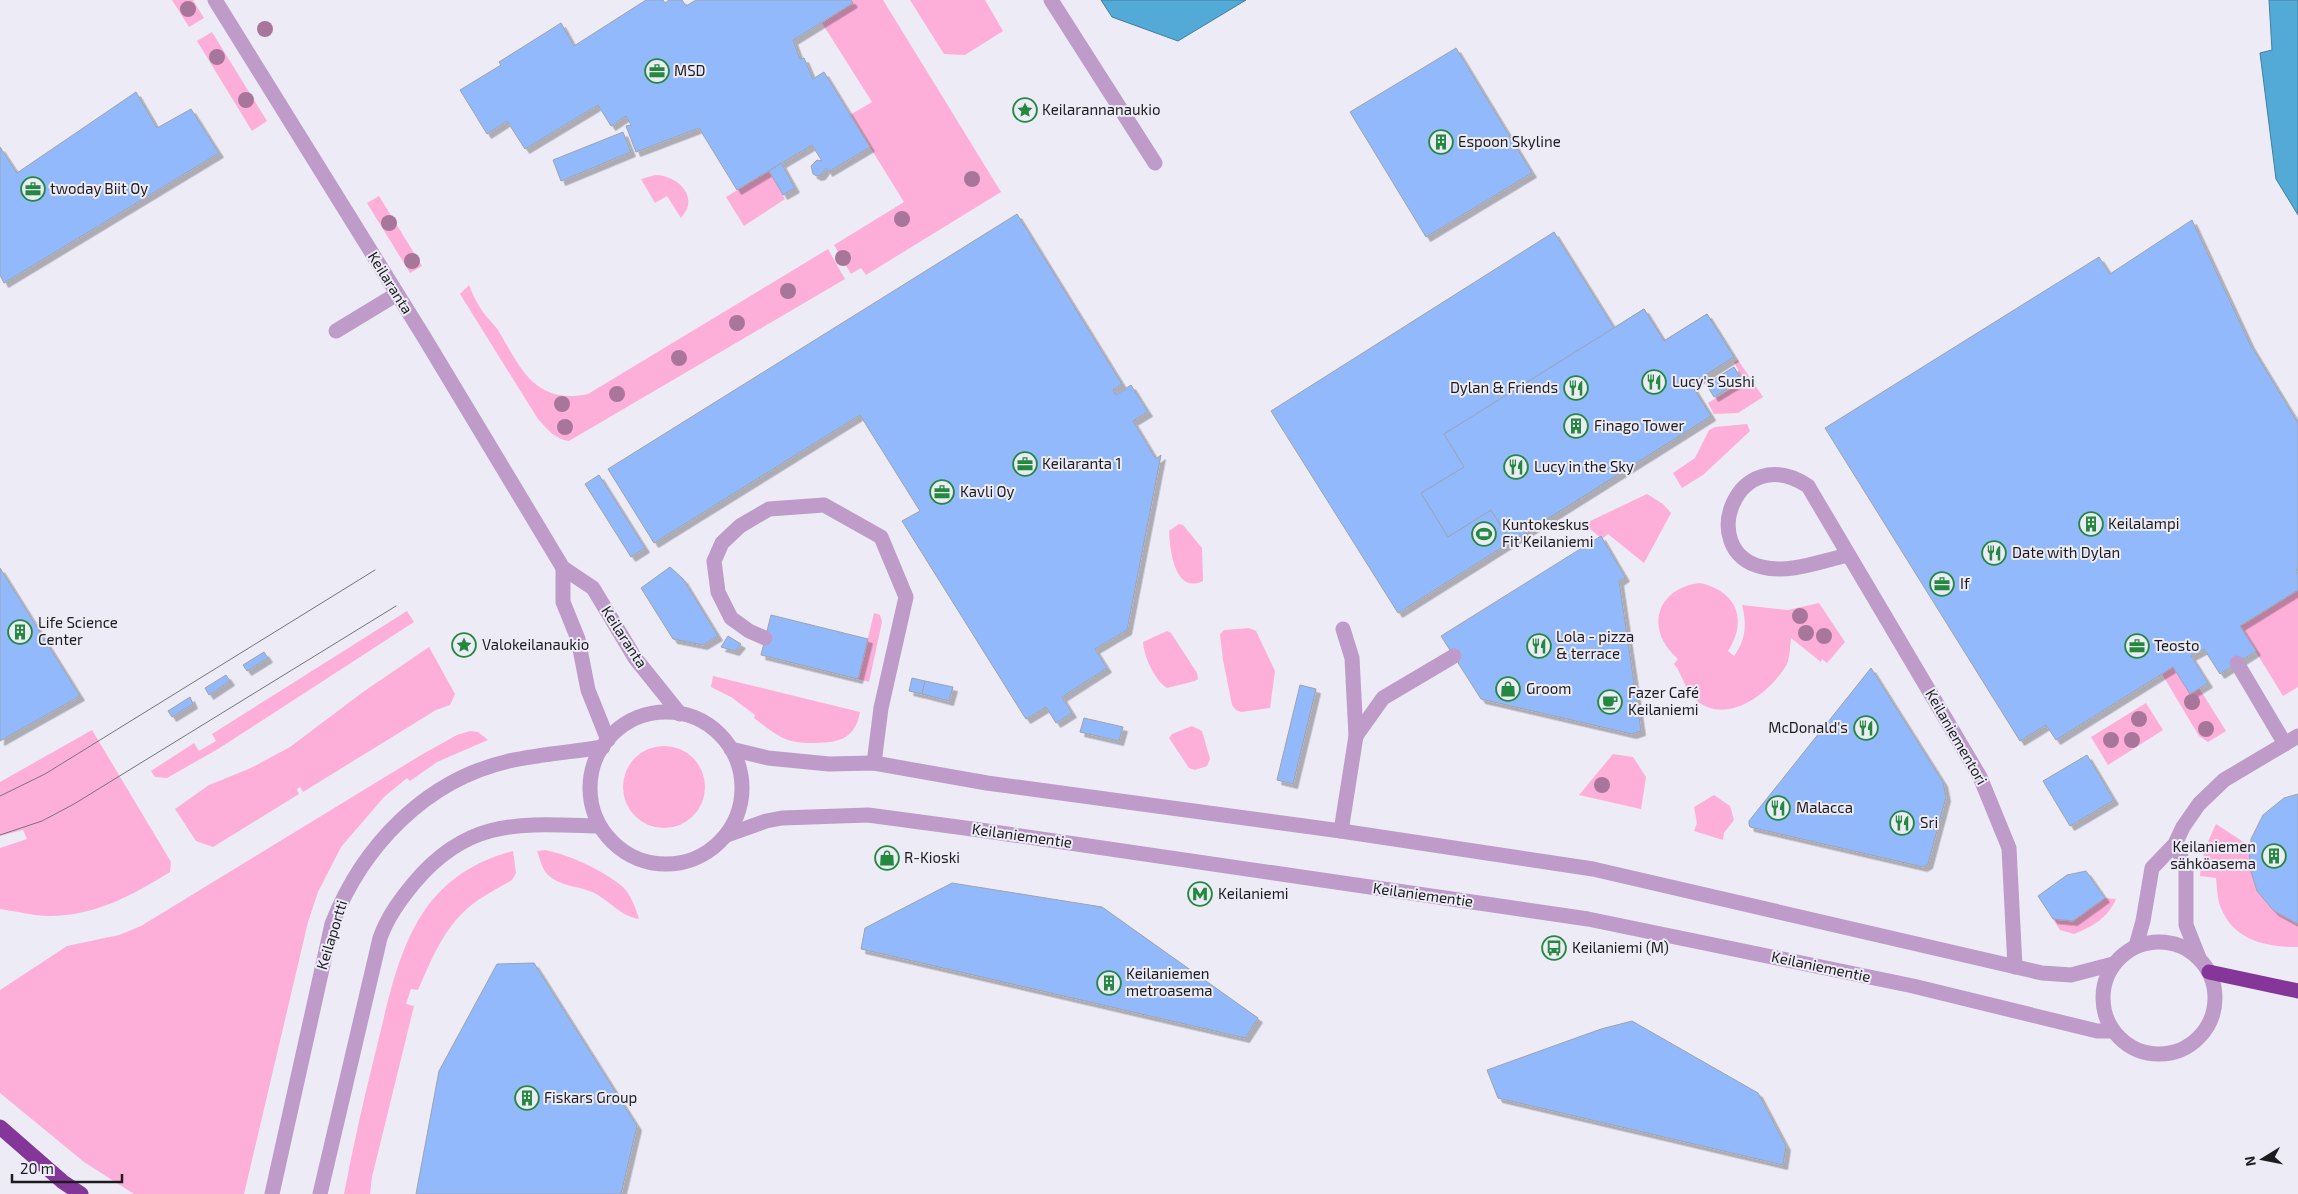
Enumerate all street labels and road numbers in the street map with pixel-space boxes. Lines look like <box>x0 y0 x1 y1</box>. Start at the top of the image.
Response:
street label: Keilaranta <box>365 248 417 317</box>
street label: Keilaranta <box>598 602 651 671</box>
street label: Keilaniementori <box>1922 685 1992 788</box>
street label: Keilaniementie <box>971 819 1073 851</box>
street label: Keilaniementie <box>1372 878 1474 910</box>
street label: Keilaportti <box>312 898 350 972</box>
street label: Keilaniementie <box>1770 947 1872 985</box>

